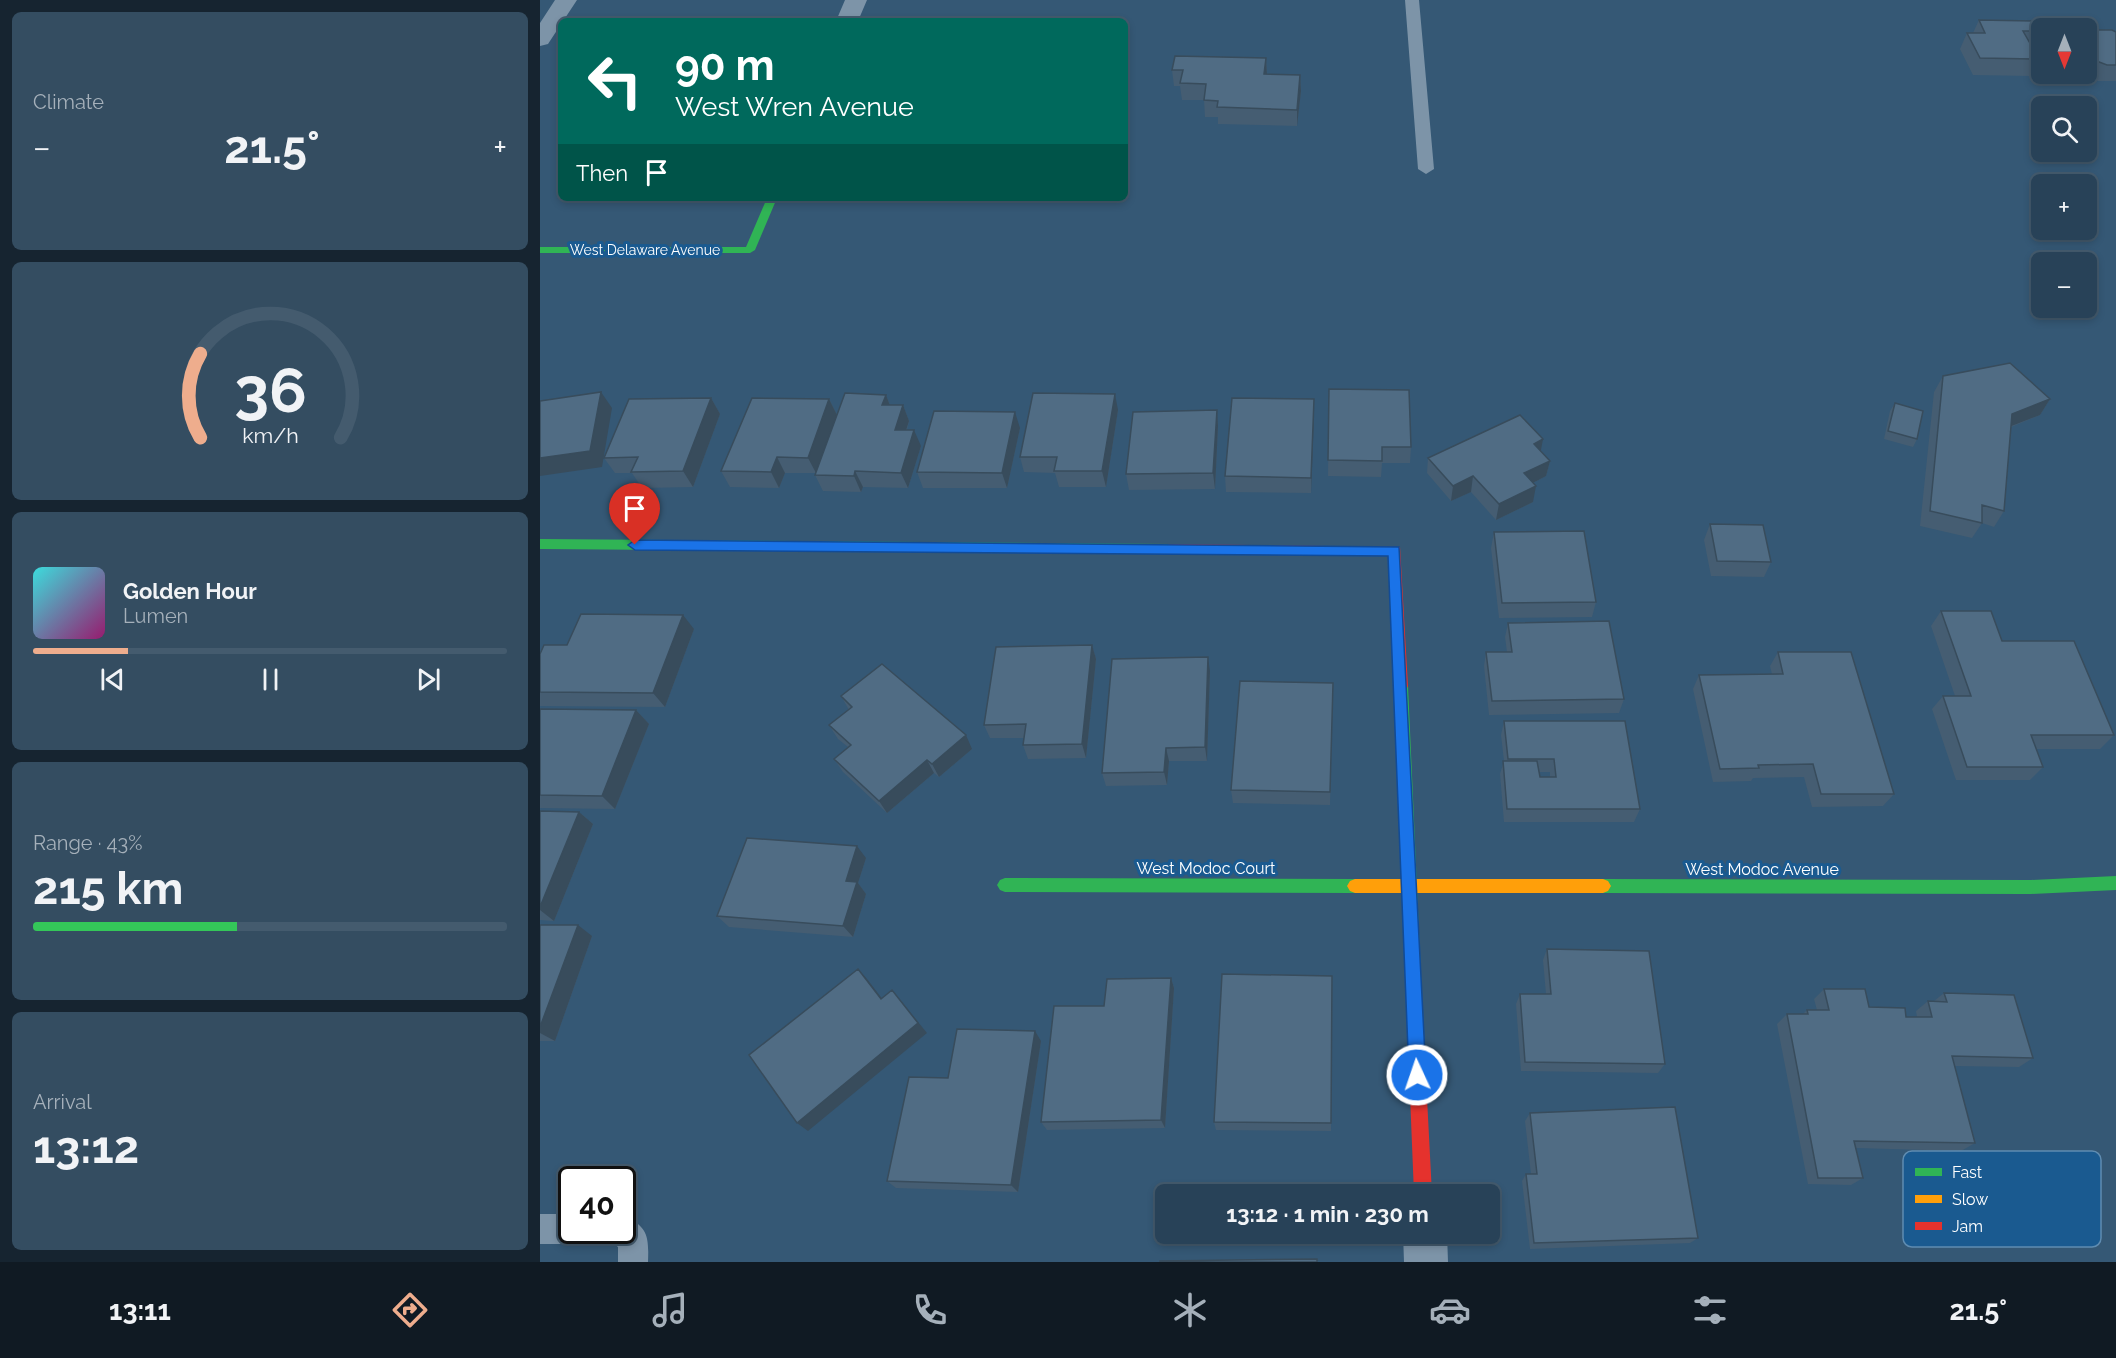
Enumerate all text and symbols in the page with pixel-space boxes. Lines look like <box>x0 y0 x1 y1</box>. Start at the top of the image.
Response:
north arrow <box>2031 18 2097 84</box>
map controls <box>2031 18 2097 318</box>
text: 90 m <box>675 41 775 90</box>
icon: left <box>576 42 654 120</box>
text: Climate <box>33 90 104 114</box>
text: West Wren Avenue <box>675 91 914 122</box>
button: search <box>2031 96 2097 162</box>
text: 21.5° <box>224 121 320 174</box>
text: − <box>33 128 51 167</box>
text: + <box>493 128 507 167</box>
icon: arrive <box>640 156 673 189</box>
text: Then <box>576 160 628 186</box>
button: + <box>2031 174 2097 240</box>
street label: West Delaware Avenue <box>570 242 720 258</box>
button: − <box>2031 252 2097 318</box>
text: 36 <box>234 353 306 427</box>
text: km/h <box>242 423 298 448</box>
pin <box>609 483 660 545</box>
icon: arrive <box>618 492 651 525</box>
text: Golden Hour <box>123 578 257 604</box>
text: Lumen <box>123 604 188 628</box>
icon: previous <box>96 663 129 696</box>
icon: pause <box>254 663 287 696</box>
icon: next <box>412 663 445 696</box>
text: Range · 43% <box>33 831 142 855</box>
street label: West Modoc Court <box>1137 859 1276 878</box>
street label: West Modoc Avenue <box>1685 860 1839 879</box>
text: 215 km <box>33 862 183 915</box>
position arrow <box>1385 1043 1449 1107</box>
text: Arrival <box>33 1090 92 1114</box>
text: 13:12 <box>33 1121 139 1174</box>
legend <box>1903 1151 2101 1247</box>
text: Fast <box>1952 1163 1983 1182</box>
speed limit sign: 40 <box>558 1166 636 1244</box>
text: Slow <box>1952 1190 1988 1209</box>
text: 13:12 · 1 min · 230 m <box>1226 1201 1429 1227</box>
text: Jam <box>1952 1217 1983 1236</box>
icon: directions <box>389 1289 431 1331</box>
icon: music <box>649 1289 691 1331</box>
icon: phone <box>909 1289 951 1331</box>
icon: climate <box>1169 1289 1211 1331</box>
icon: car <box>1429 1289 1471 1331</box>
icon: filters <box>1689 1289 1731 1331</box>
text: 13:11 <box>109 1295 171 1326</box>
text: 21.5° <box>1950 1295 2007 1326</box>

